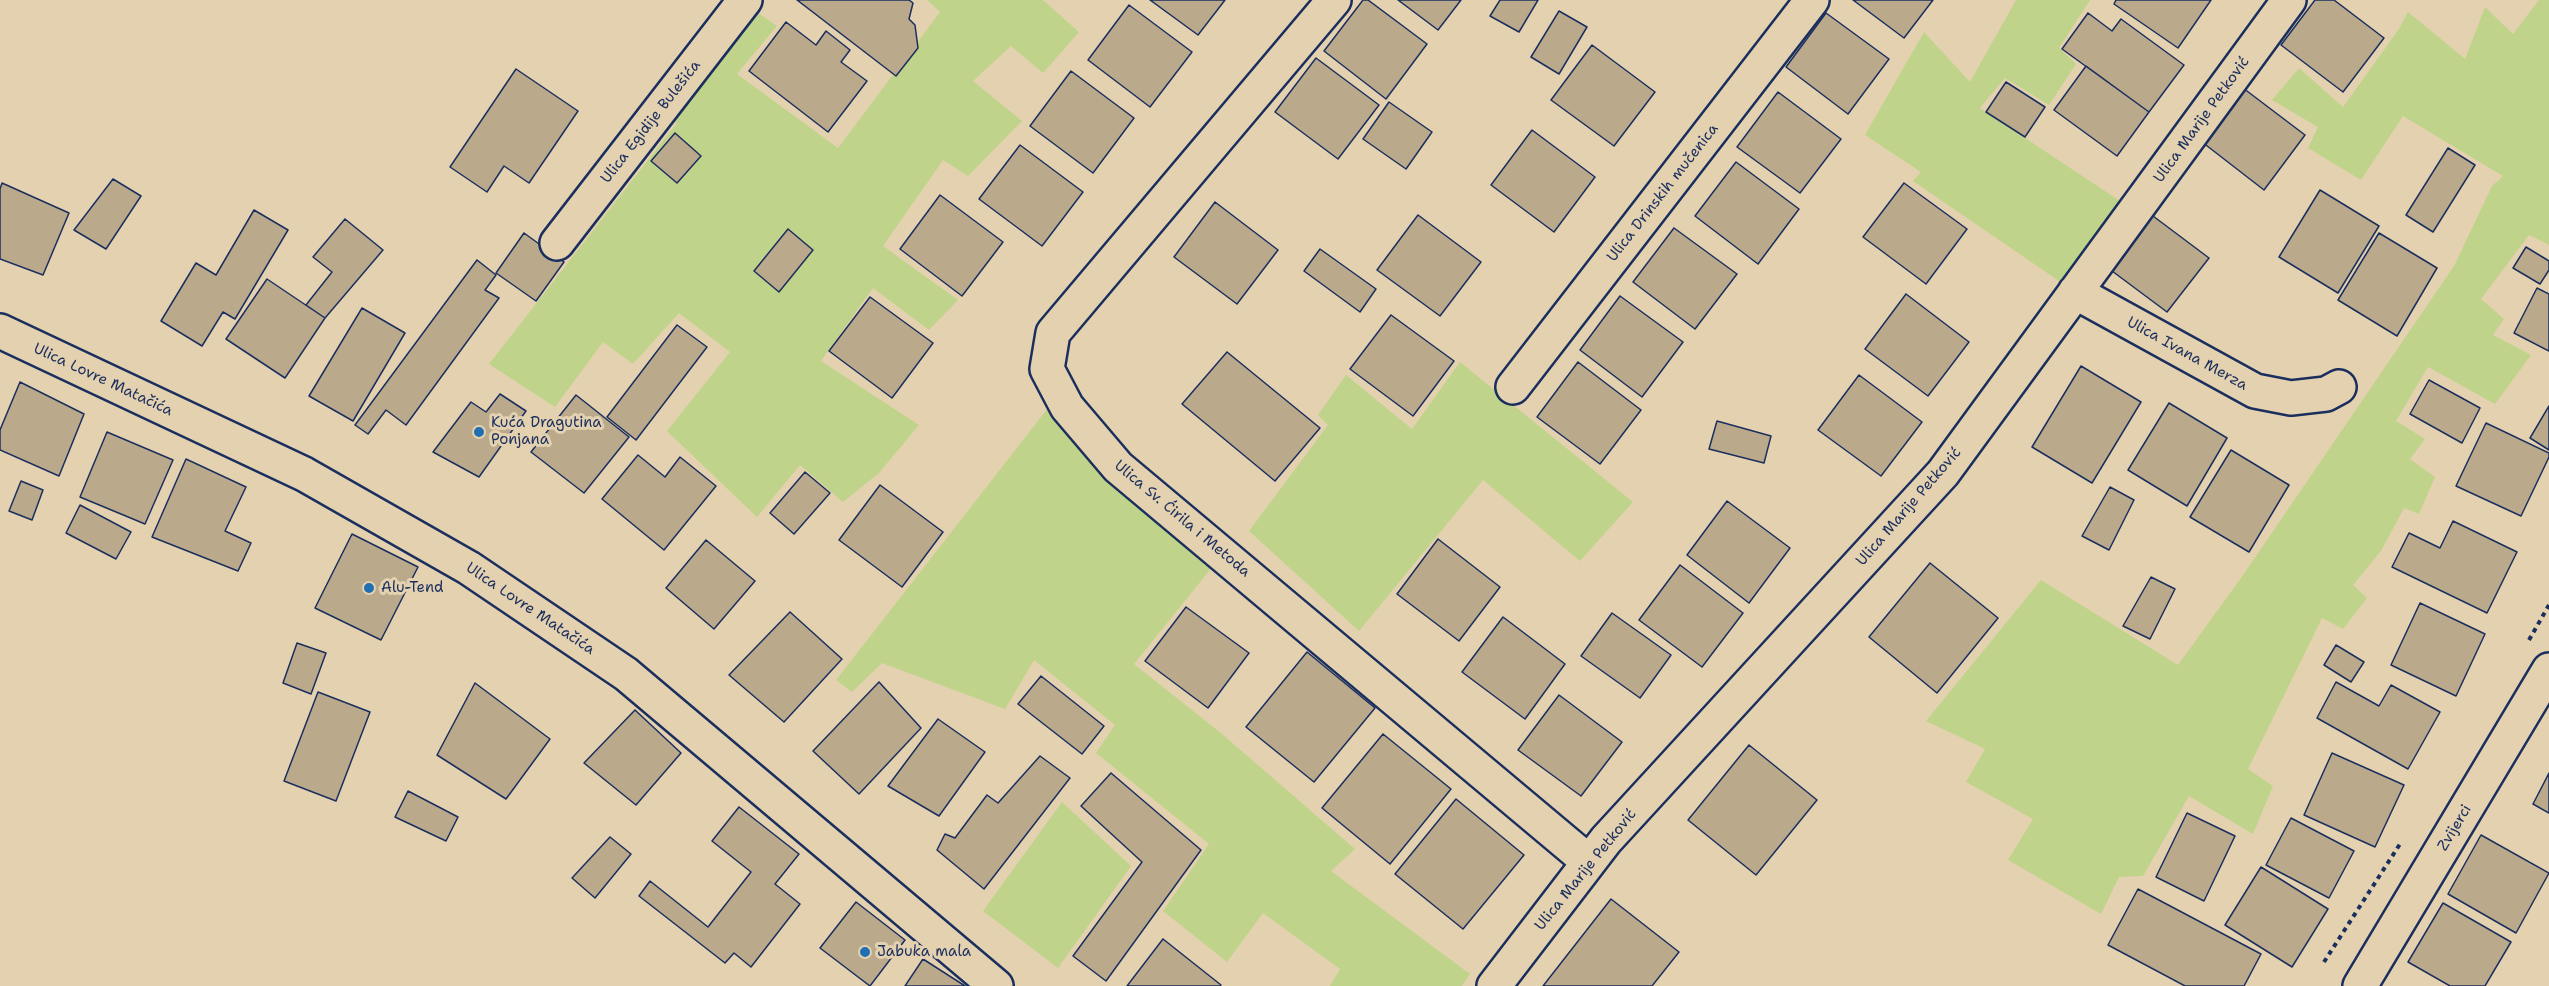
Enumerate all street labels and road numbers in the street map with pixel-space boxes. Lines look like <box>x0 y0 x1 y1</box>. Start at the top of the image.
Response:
street label: Ulica Marije Petković <box>2150 54 2254 186</box>
street label: Ulica Egidije Bulešića <box>597 57 705 187</box>
street label: Ulica Drinskih mučenica <box>1603 120 1723 266</box>
street label: Ulica Ivana Merza <box>2123 313 2251 395</box>
street label: Ulica Lovre Matačića <box>30 340 176 420</box>
street label: Ulica Marije Petković <box>1853 444 1965 570</box>
street label: Ulica Sv. Ćirila i Metoda <box>1110 457 1254 581</box>
street label: Ulica Lovre Matačića <box>462 559 598 659</box>
street label: Zvijerci <box>2434 802 2476 854</box>
street label: Ulica Marije Petković <box>1531 806 1641 934</box>

